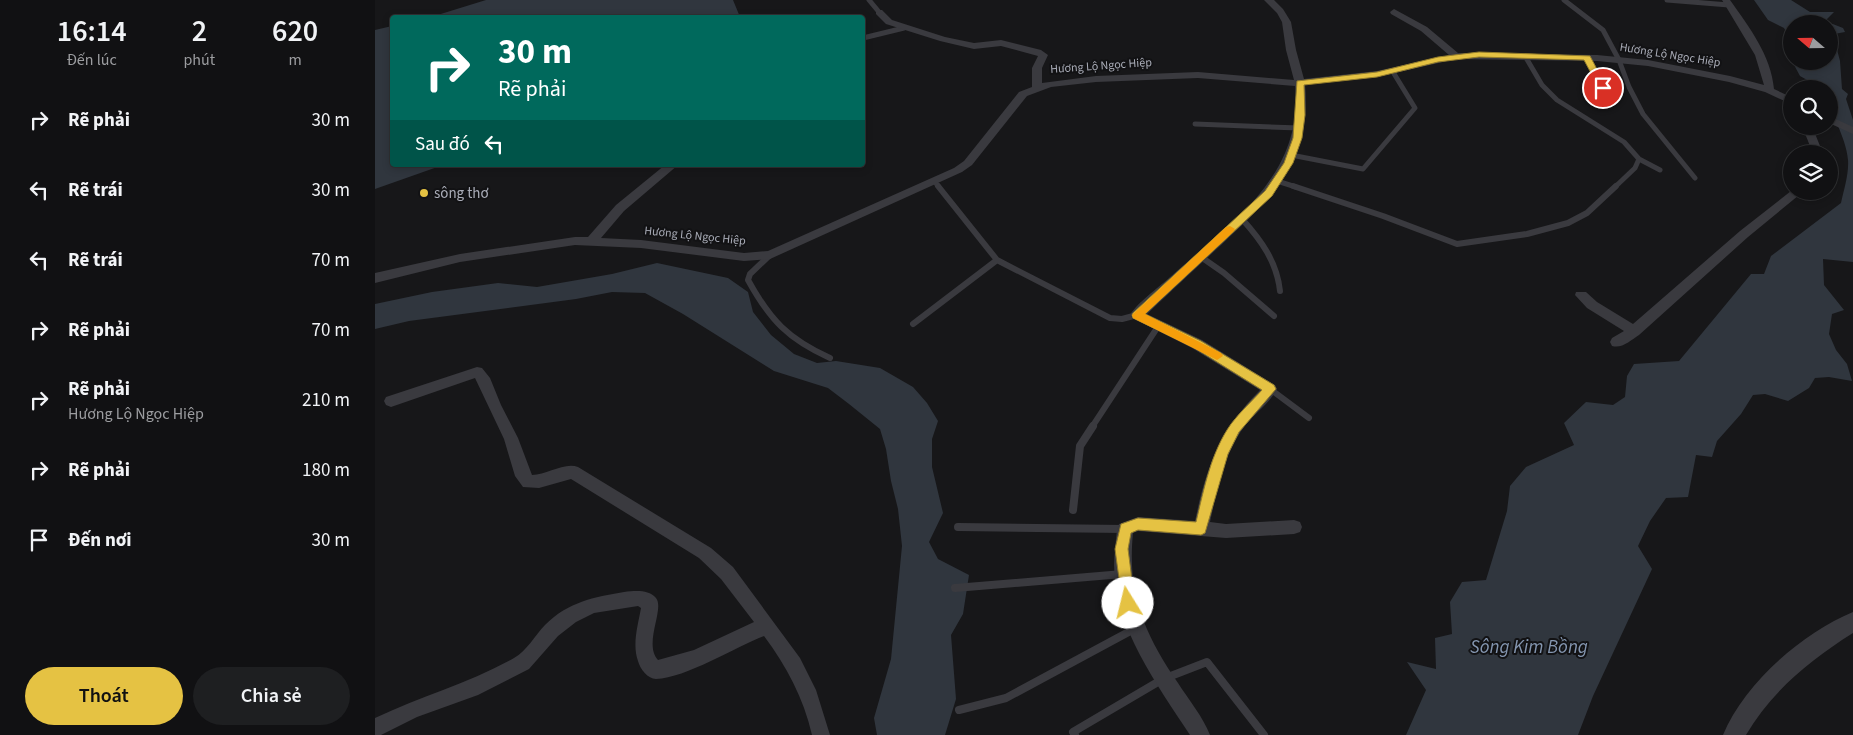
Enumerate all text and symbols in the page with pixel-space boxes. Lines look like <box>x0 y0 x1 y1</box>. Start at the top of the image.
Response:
text: 16:14 <box>57 10 127 53</box>
text: 2 <box>192 10 207 53</box>
text: 620 <box>272 10 318 53</box>
north arrow <box>1783 15 1837 70</box>
map controls <box>1783 15 1838 200</box>
text: 30 m <box>498 27 572 77</box>
icon: right <box>415 35 480 100</box>
street label: Hương Lộ Ngọc Hiệp <box>1618 39 1722 71</box>
text: Đến lúc <box>67 49 117 71</box>
text: phút <box>183 49 215 71</box>
text: m <box>288 49 302 71</box>
street label: Hương Lộ Ngọc Hiệp <box>1050 54 1153 78</box>
pin <box>1582 67 1624 109</box>
text: Rẽ phải <box>498 73 566 105</box>
icon: arrive <box>1589 74 1617 102</box>
button: search <box>1783 80 1838 135</box>
icon: right <box>25 106 53 134</box>
text: Rẽ phải <box>68 107 130 134</box>
text: 30 m <box>312 107 350 134</box>
icon: left <box>480 130 508 158</box>
text: Sau đó <box>415 131 470 158</box>
button: layers <box>1783 145 1838 200</box>
icon: left <box>25 176 53 204</box>
text: Rẽ trái <box>68 177 123 204</box>
text: 30 m <box>312 177 350 204</box>
place label: sông thơ <box>434 183 489 204</box>
marker: sông thơ <box>418 187 430 199</box>
street label: Hương Lộ Ngọc Hiệp <box>643 222 747 250</box>
icon: left <box>25 246 53 274</box>
text: Rẽ trái <box>68 247 123 274</box>
text: 70 m <box>312 247 350 274</box>
icon: right <box>25 316 53 344</box>
text: Rẽ phải <box>68 317 130 344</box>
text: 70 m <box>312 317 350 344</box>
text: Rẽ phải <box>68 376 130 403</box>
icon: right <box>25 386 53 414</box>
text: 210 m <box>302 387 350 414</box>
text: Hương Lộ Ngọc Hiệp <box>68 403 204 425</box>
icon: right <box>25 456 53 484</box>
text: Rẽ phải <box>68 457 130 484</box>
text: 180 m <box>302 457 350 484</box>
icon: arrive <box>25 526 53 554</box>
text: Đến nơi <box>68 527 132 554</box>
text: 30 m <box>312 527 350 554</box>
position arrow <box>1101 576 1153 628</box>
water label: Sông Kim Bồng <box>1470 634 1588 661</box>
button: Thoát <box>25 667 183 725</box>
button: Chia sẻ <box>193 667 350 725</box>

